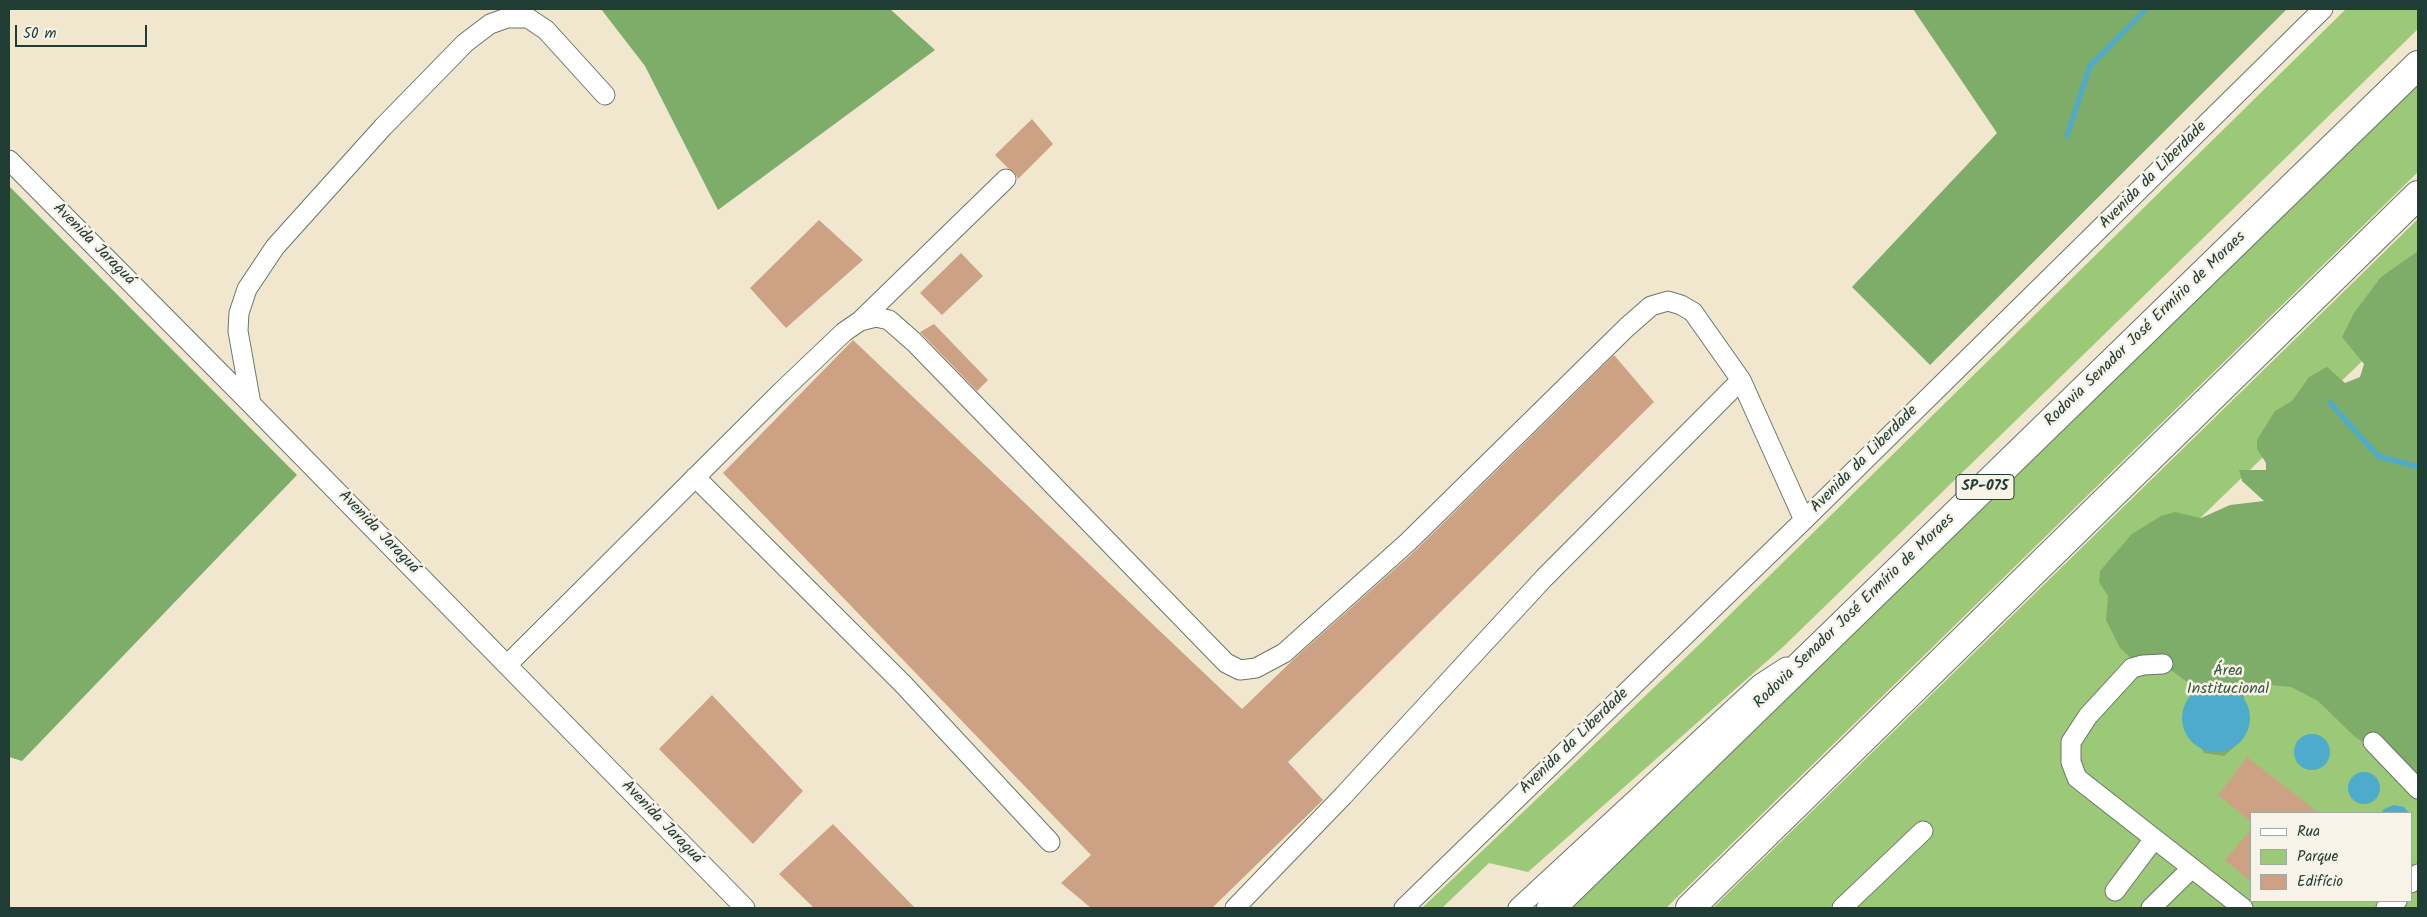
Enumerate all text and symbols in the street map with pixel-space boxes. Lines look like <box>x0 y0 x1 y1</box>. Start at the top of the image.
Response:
scale bar <box>18 15 150 47</box>
text: 50 m <box>23 22 57 46</box>
street label: Avenida da Liberdade <box>2096 118 2212 234</box>
street label: Avenida Jaraguá <box>48 200 138 290</box>
street label: Rodovia Senador José Ermírio de Moraes <box>2041 229 2251 431</box>
street label: Avenida da Liberdade <box>1807 402 1923 518</box>
road number: SP-075 <box>1956 474 2014 500</box>
street label: Avenida Jaraguá <box>333 487 423 579</box>
street label: Rodovia Senador José Ermírio de Moraes <box>1750 511 1960 713</box>
park label: Área Institucional <box>2187 662 2269 700</box>
street label: Avenida da Liberdade <box>1517 685 1633 799</box>
street label: Avenida Jaraguá <box>616 777 706 869</box>
legend <box>2250 812 2412 902</box>
text: Rua <box>2297 820 2320 844</box>
text: Parque <box>2297 845 2338 869</box>
text: Edifício <box>2297 870 2343 894</box>

